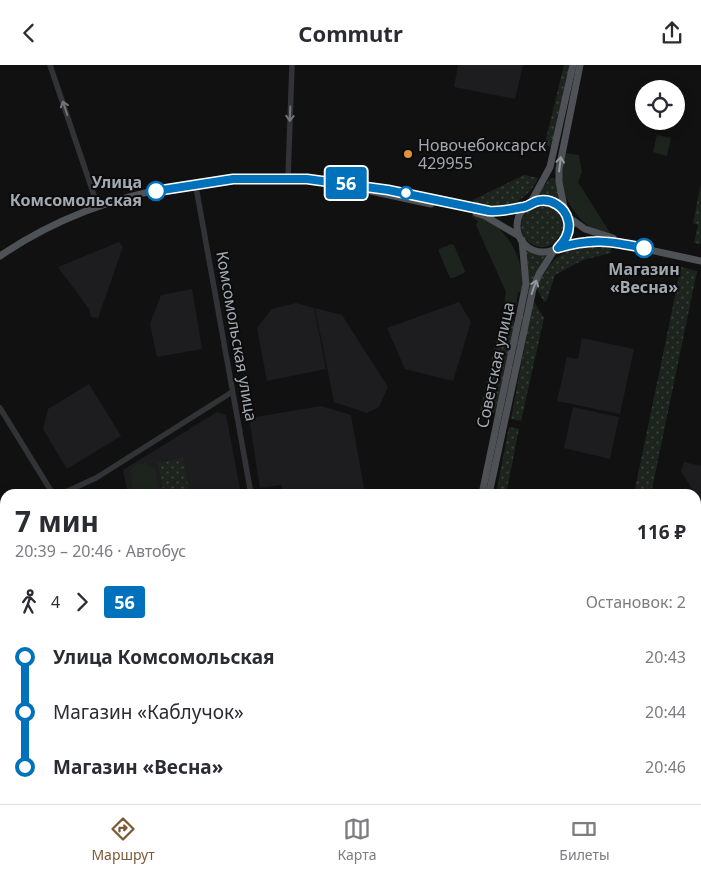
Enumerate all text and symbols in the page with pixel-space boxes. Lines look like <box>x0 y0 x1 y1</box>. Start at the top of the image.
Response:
text: Commutr <box>298 18 403 48</box>
icon: back <box>15 19 43 47</box>
icon: share <box>658 19 686 47</box>
map controls <box>635 80 685 130</box>
button: locate <box>635 80 685 130</box>
one-way arrow <box>59 100 69 116</box>
one-way arrow <box>285 105 295 121</box>
place label: Новочебоксарск 429955 <box>418 134 547 174</box>
marker: Новочебоксарск 429955 <box>402 148 414 160</box>
one-way arrow <box>555 157 565 173</box>
line badge: 56 <box>324 167 368 199</box>
place label: Улица Комсомольская <box>10 171 142 211</box>
text: 56 <box>336 171 356 195</box>
marker: Улица Комсомольская <box>146 181 166 201</box>
unlabelled marker <box>399 186 413 200</box>
marker: Магазин «Весна» <box>634 238 654 258</box>
street label: Комсомольская улица <box>211 249 263 423</box>
place label: Магазин «Весна» <box>608 258 680 298</box>
one-way arrow <box>530 279 539 295</box>
street label: Советская улица <box>471 300 519 430</box>
text: 7 мин <box>15 502 99 540</box>
text: 116 ₽ <box>637 519 686 545</box>
text: 20:39 – 20:46 · Автобус <box>15 540 186 562</box>
icon: walk <box>15 588 43 616</box>
icon: forward <box>68 588 96 616</box>
text: 56 <box>114 590 135 614</box>
text: 4 <box>51 591 60 613</box>
text: Остановок: 2 <box>586 591 686 613</box>
text: Улица Комсомольская <box>53 644 274 670</box>
text: 20:43 <box>645 646 686 668</box>
text: Магазин «Каблучок» <box>53 699 244 725</box>
text: 20:44 <box>645 701 686 723</box>
text: Магазин «Весна» <box>53 754 223 780</box>
text: 20:46 <box>645 756 686 778</box>
tab: Маршрут <box>91 815 155 864</box>
tab: Карта <box>337 815 377 864</box>
tab: Билеты <box>559 815 610 864</box>

